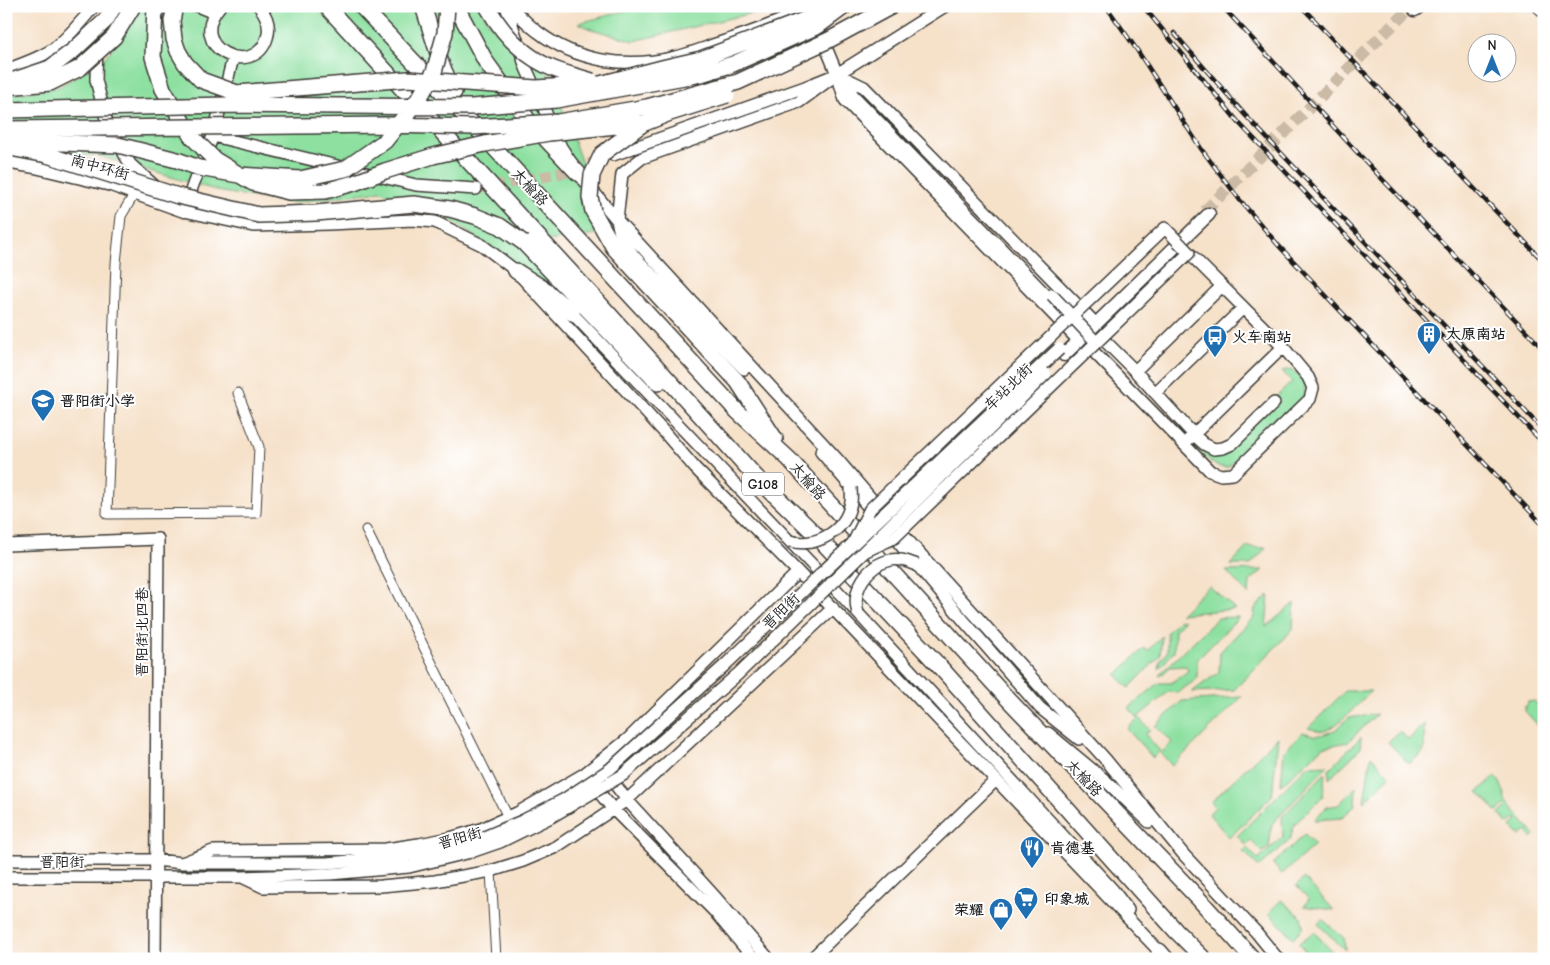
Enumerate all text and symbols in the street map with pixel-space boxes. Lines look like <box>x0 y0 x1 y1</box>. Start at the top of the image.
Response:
north arrow <box>1468 32 1518 82</box>
text: N <box>1487 37 1497 54</box>
street label: 南中环街 <box>69 151 131 183</box>
street label: 太榆路 <box>508 164 552 210</box>
building icon: 太原南站 <box>1416 321 1442 355</box>
bus stop icon: 火车南站 <box>1202 324 1228 358</box>
place label: 太原南站 <box>1446 325 1506 343</box>
place label: 火车南站 <box>1232 328 1292 346</box>
street label: 车站北街 <box>980 360 1036 414</box>
school or university icon: 晋阳街小学 <box>30 388 56 422</box>
place label: 晋阳街小学 <box>60 392 135 410</box>
street label: 太榆路 <box>786 458 830 504</box>
road number: G108 <box>742 472 784 496</box>
street label: 晋阳街北四巷 <box>133 587 151 677</box>
street label: 晋阳街 <box>759 589 803 633</box>
street label: 太榆路 <box>1062 756 1106 800</box>
street label: 晋阳街 <box>436 823 484 853</box>
restaurant icon: 肯德基 <box>1019 835 1045 869</box>
place label: 肯德基 <box>1050 839 1095 857</box>
street label: 晋阳街 <box>39 853 85 871</box>
supermarket icon: 印象城 <box>1013 886 1039 920</box>
place label: 印象城 <box>1044 890 1089 908</box>
shop icon: 荣耀 <box>988 897 1014 931</box>
place label: 荣耀 <box>954 901 984 919</box>

